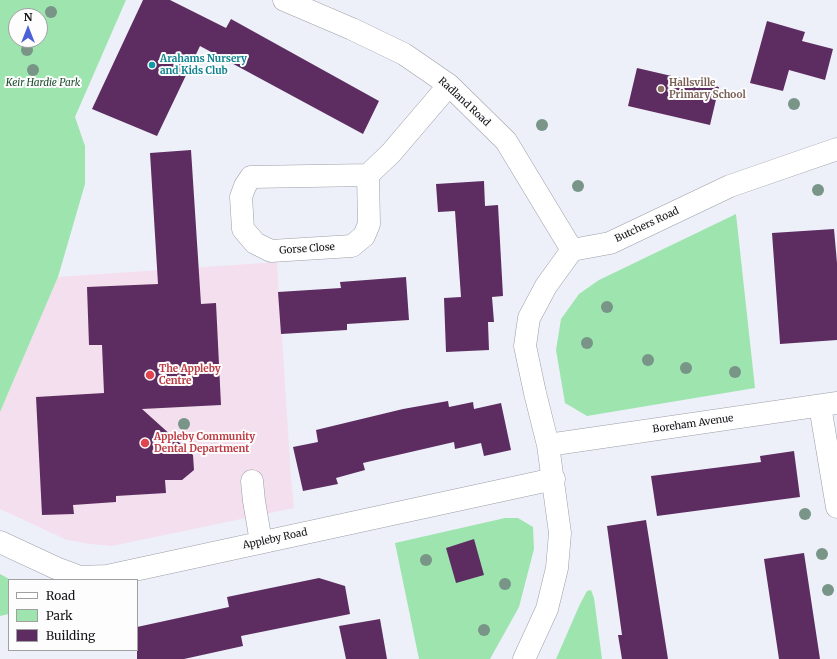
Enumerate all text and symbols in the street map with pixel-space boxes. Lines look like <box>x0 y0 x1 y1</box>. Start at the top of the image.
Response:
north arrow <box>8 8 48 48</box>
text: N <box>24 10 32 24</box>
place label: Arahams Nursery and Kids Club <box>160 53 247 76</box>
marker: Arahams Nursery and Kids Club <box>147 60 157 70</box>
street label: Radland Road <box>436 75 492 129</box>
park label: Keir Hardie Park <box>6 77 80 89</box>
place label: Hallsville Primary School <box>669 77 746 100</box>
marker: Hallsville Primary School <box>656 84 666 94</box>
street label: Butchers Road <box>613 205 681 245</box>
street label: Gorse Close <box>279 241 335 257</box>
place label: The Appleby Centre <box>159 363 221 386</box>
marker: The Appleby Centre <box>144 369 156 381</box>
street label: Boreham Avenue <box>652 412 734 436</box>
place label: Appleby Community Dental Department <box>154 431 255 454</box>
marker: Appleby Community Dental Department <box>139 437 151 449</box>
street label: Appleby Road <box>242 526 308 552</box>
legend <box>8 579 138 651</box>
text: Road <box>46 588 75 603</box>
text: Park <box>46 608 73 623</box>
text: Building <box>46 628 95 643</box>

